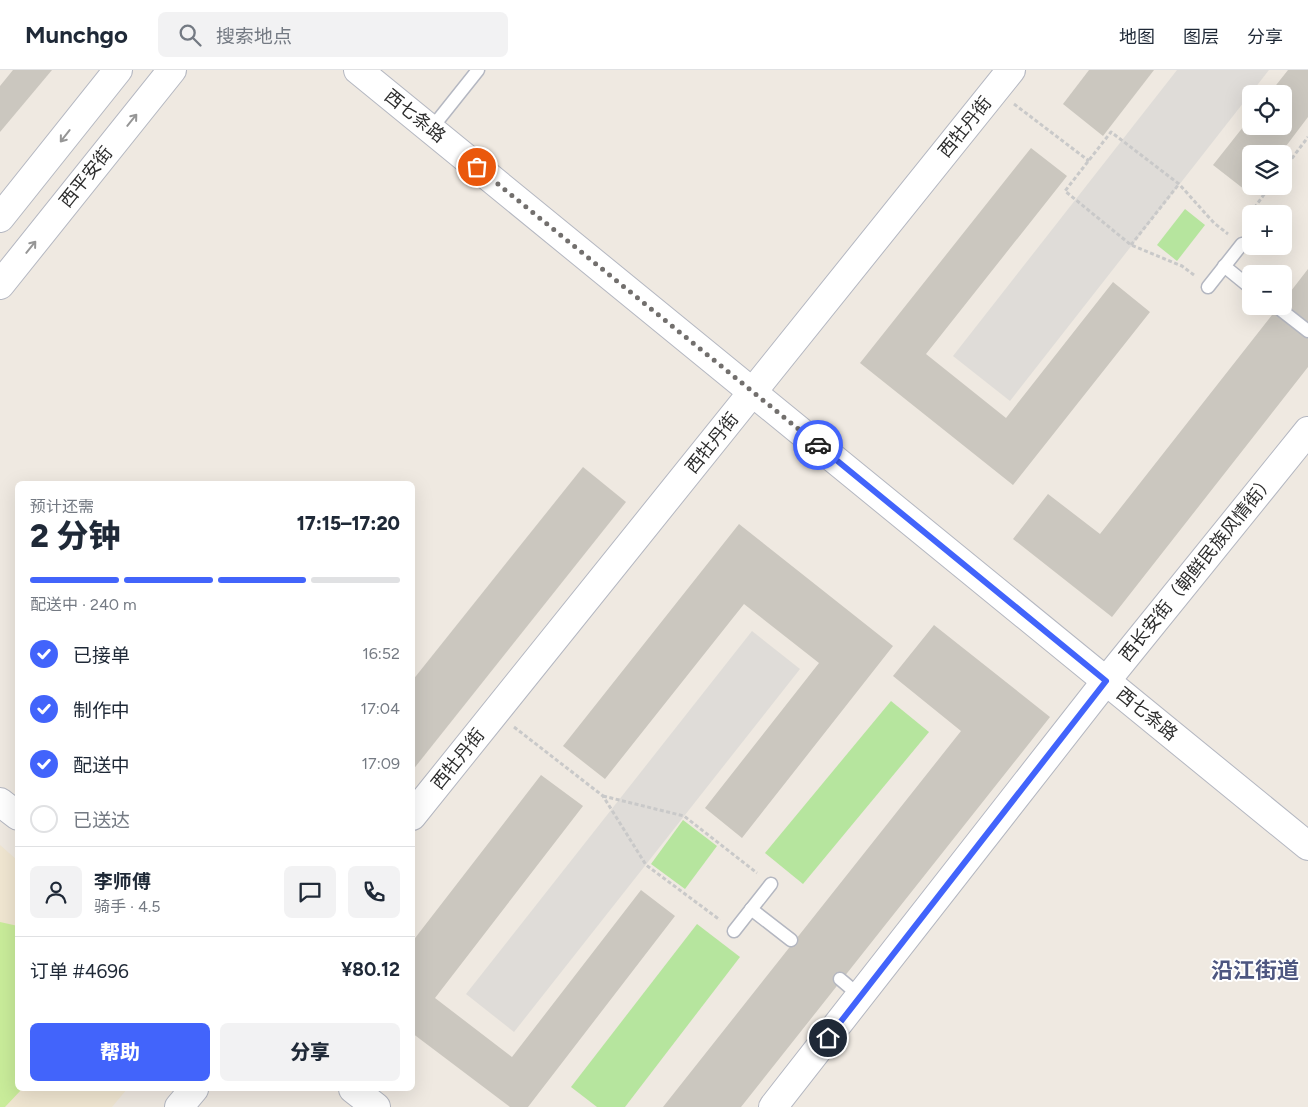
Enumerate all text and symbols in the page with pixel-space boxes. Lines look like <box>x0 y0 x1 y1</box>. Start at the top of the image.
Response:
search box <box>158 12 508 57</box>
text: Munchgo <box>25 20 128 49</box>
icon: search <box>176 21 204 49</box>
text: 搜索地点 <box>216 25 292 48</box>
text: 地图 <box>1119 26 1155 48</box>
text: 图层 <box>1183 26 1219 48</box>
text: 分享 <box>1247 26 1283 48</box>
street label: 西七条路 <box>380 85 450 147</box>
map controls <box>1242 85 1292 315</box>
button: locate <box>1242 85 1292 135</box>
street label: 西牡丹街 <box>934 92 996 162</box>
one-way arrow <box>127 114 138 127</box>
one-way arrow <box>60 129 71 142</box>
street label: 西平安街 <box>55 142 117 212</box>
button: layers <box>1242 145 1292 195</box>
pin <box>456 146 498 188</box>
icon: bag <box>463 153 491 181</box>
button: + <box>1242 205 1292 255</box>
one-way arrow <box>25 240 36 253</box>
button: − <box>1242 265 1292 315</box>
street label: 西牡丹街 <box>681 408 743 478</box>
courier <box>793 420 843 470</box>
icon: car <box>804 431 832 459</box>
street label: 西长安街（朝鲜民族风情街） <box>1115 470 1279 666</box>
text: 预计还需 <box>30 497 94 516</box>
text: 17:15–17:20 <box>297 512 400 535</box>
text: 2 分钟 <box>30 517 120 555</box>
text: 配送中 · 240 m <box>30 595 137 614</box>
icon: check <box>30 640 58 668</box>
text: 已接单 <box>73 644 130 667</box>
text: 16:52 <box>362 644 400 663</box>
street label: 西七条路 <box>1112 683 1182 745</box>
icon: check <box>30 695 58 723</box>
text: 制作中 <box>73 699 130 722</box>
text: 17:04 <box>361 699 400 718</box>
street label: 西牡丹街 <box>427 724 489 794</box>
icon: check <box>30 750 58 778</box>
text: 配送中 <box>73 754 130 777</box>
text: 17:09 <box>361 754 400 773</box>
text: 已送达 <box>73 809 130 832</box>
button: person <box>30 866 82 918</box>
button: chat <box>284 866 336 918</box>
button: phone <box>348 866 400 918</box>
text: 李师傅 <box>94 870 151 893</box>
text: 骑手 · 4.5 <box>94 897 160 916</box>
district label: 沿江街道 <box>1211 957 1299 984</box>
text: ¥80.12 <box>341 958 400 981</box>
text: 订单 #4696 <box>30 960 129 983</box>
pin <box>807 1017 849 1059</box>
button: 帮助 <box>30 1023 210 1081</box>
button: 分享 <box>220 1023 400 1081</box>
icon: home <box>814 1024 842 1052</box>

